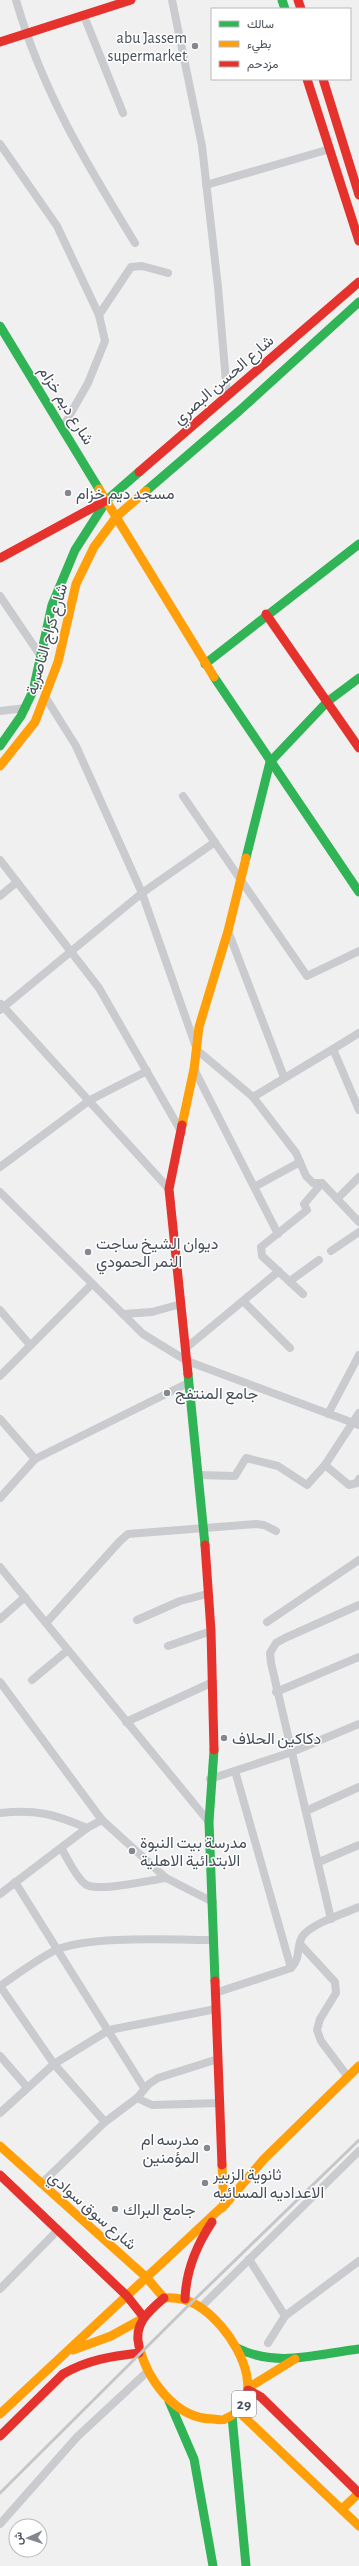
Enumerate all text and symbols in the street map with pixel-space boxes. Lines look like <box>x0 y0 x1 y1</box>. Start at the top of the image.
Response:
legend <box>211 8 351 80</box>
text: سالك <box>247 18 274 30</box>
place label: abu Jassem supermarket <box>107 30 187 64</box>
text: بطيء <box>247 38 271 54</box>
marker: abu Jassem supermarket <box>190 41 200 51</box>
text: مزدحم <box>247 58 278 72</box>
street label: شارع الحسن البصري <box>171 332 280 431</box>
street label: شارع ديم خزام <box>33 363 97 449</box>
place label: مسجد ديم خزام <box>76 486 175 504</box>
marker: مسجد ديم خزام <box>63 488 73 498</box>
street label: شارع كراج الناصرية <box>23 582 73 697</box>
place label: ديوان الشيخ ساجت النمر الحمودي <box>96 1236 218 1275</box>
marker: ديوان الشيخ ساجت النمر الحمودي <box>83 1247 93 1257</box>
place label: جامع المنتفج <box>175 1386 259 1405</box>
marker: جامع المنتفج <box>162 1388 172 1398</box>
place label: دكاكين الحلاف <box>232 1731 321 1749</box>
marker: دكاكين الحلاف <box>219 1733 229 1743</box>
place label: مدرسة بيت النبوة الابتدائية الاهلية <box>140 1835 247 1870</box>
marker: مدرسة بيت النبوة الابتدائية الاهلية <box>127 1846 137 1856</box>
place label: مدرسه ام المؤمنين <box>141 2132 199 2168</box>
marker: مدرسه ام المؤمنين <box>202 2143 212 2153</box>
place label: ثانوية الزبير الاعداديه المسائيه <box>212 2167 324 2202</box>
street label: شارع سوق سوادي <box>42 2168 139 2257</box>
marker: ثانوية الزبير الاعداديه المسائيه <box>200 2178 210 2188</box>
place label: جامع البراك <box>123 2202 196 2221</box>
marker: جامع البراك <box>110 2204 120 2214</box>
road number: 29 <box>232 2391 256 2417</box>
north arrow <box>8 2518 48 2558</box>
text: ش <box>13 2532 25 2545</box>

